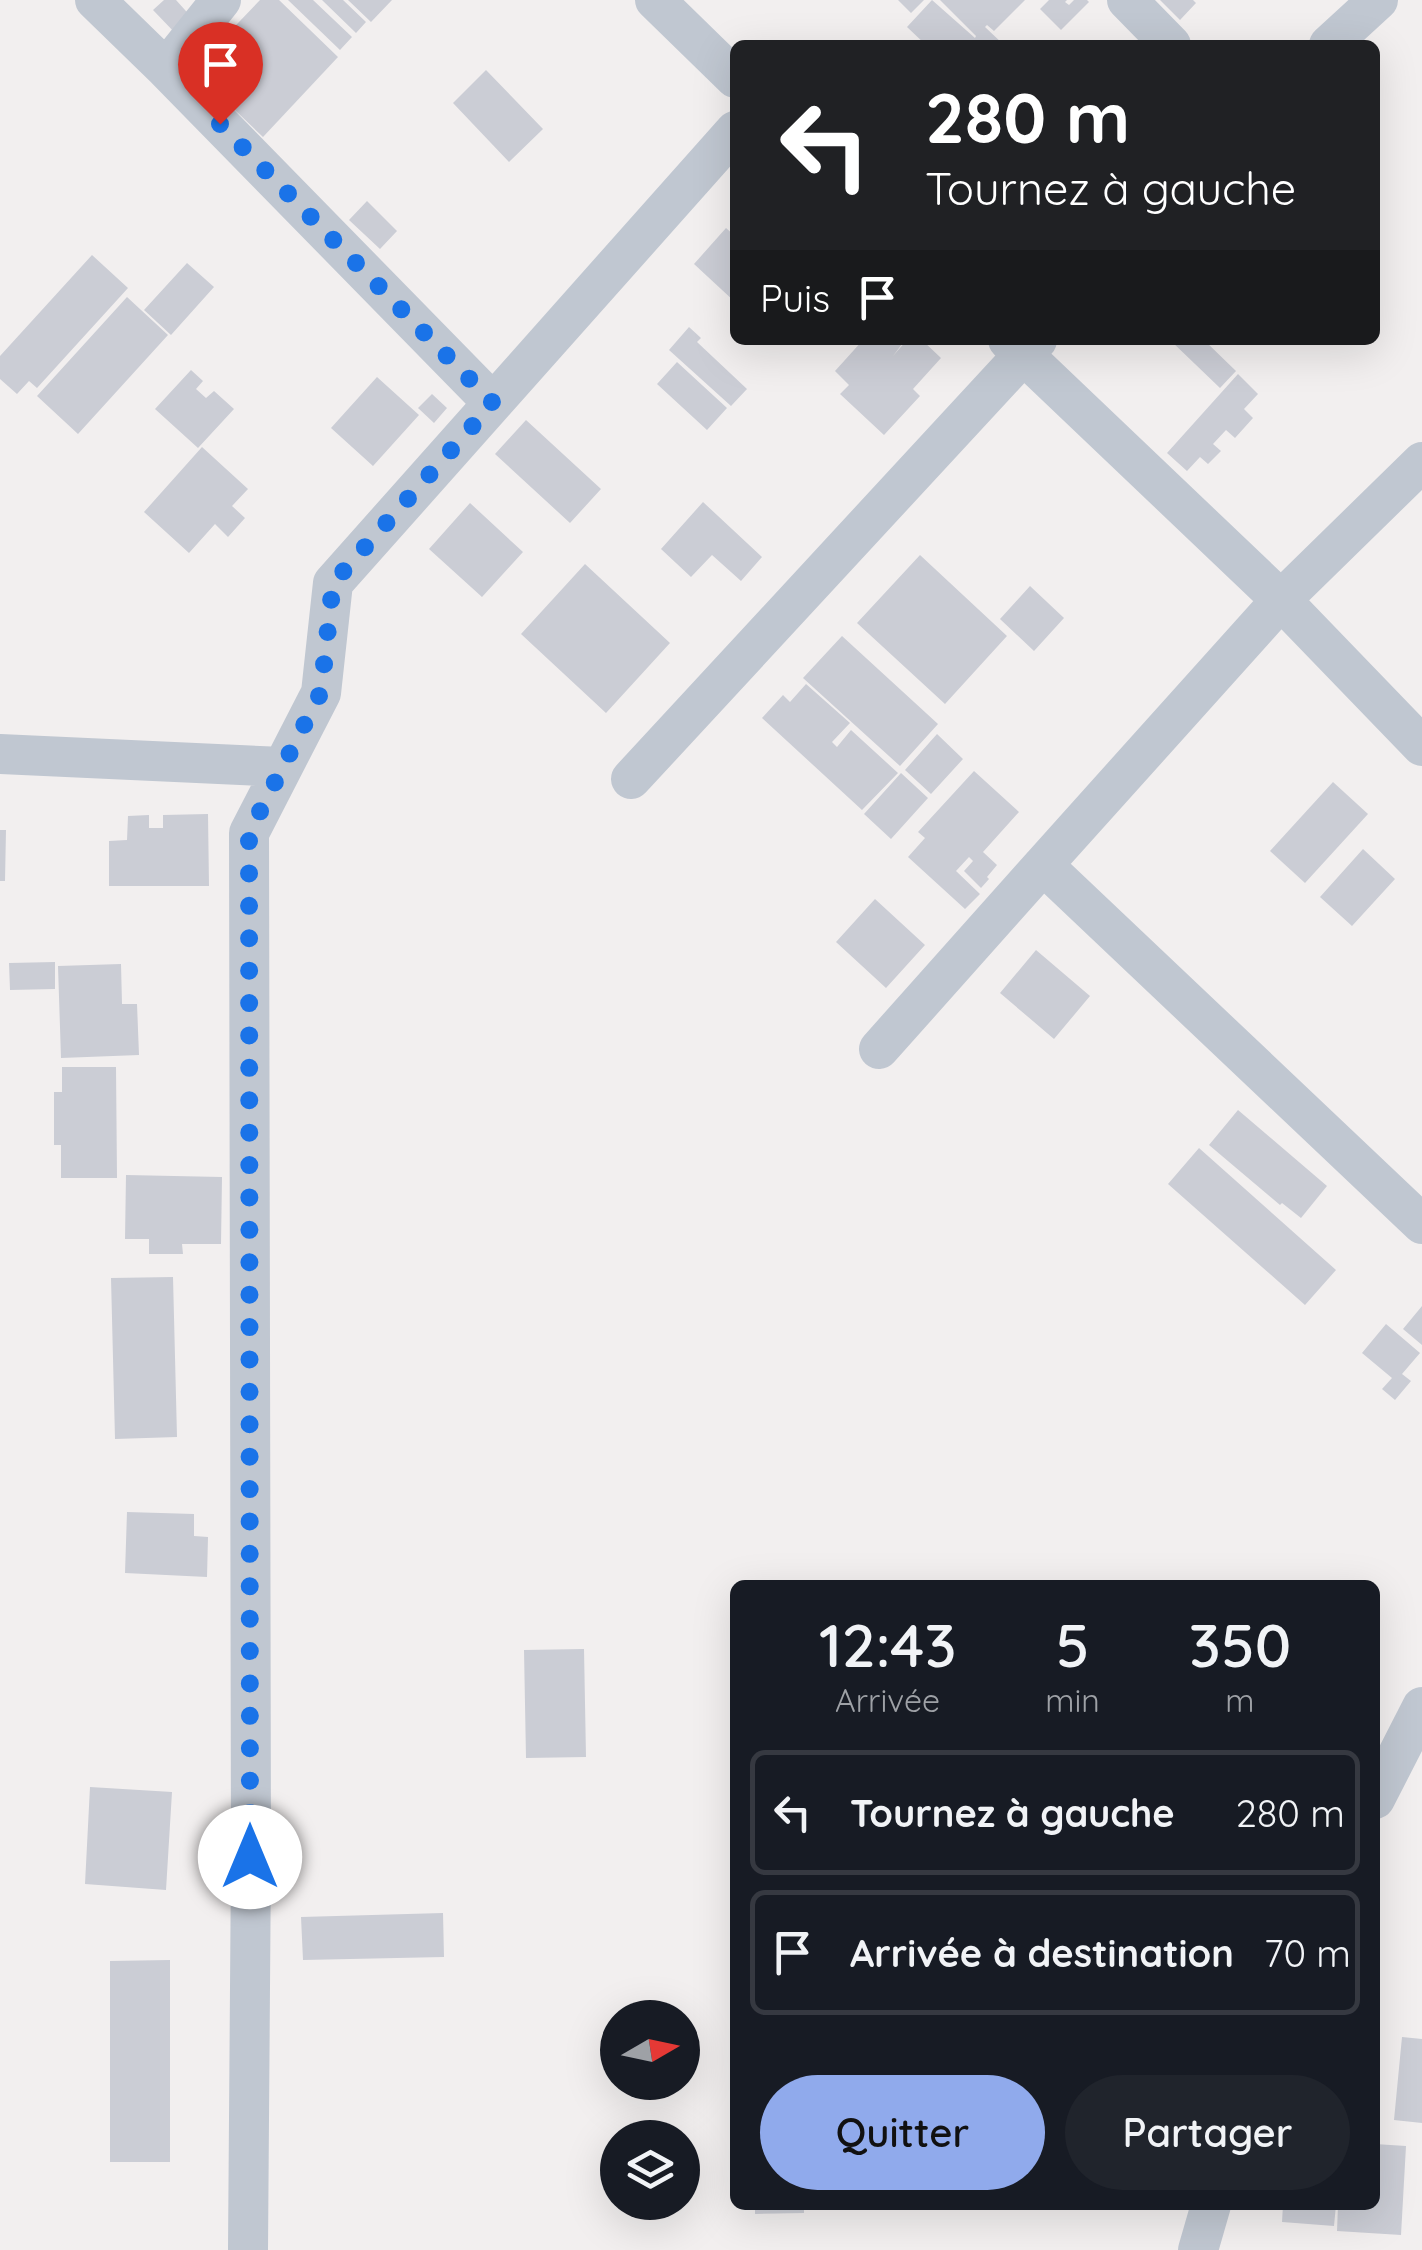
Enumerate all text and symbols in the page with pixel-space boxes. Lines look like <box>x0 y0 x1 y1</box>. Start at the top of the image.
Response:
pin <box>178 22 263 125</box>
icon: arrive <box>193 37 248 92</box>
text: 280 m <box>925 73 1130 161</box>
icon: left <box>760 80 890 210</box>
text: Tournez à gauche <box>925 160 1296 216</box>
icon: arrive <box>850 270 905 325</box>
text: Puis <box>760 274 830 322</box>
text: 12:43 <box>819 1607 956 1682</box>
text: 5 <box>1056 1607 1090 1682</box>
text: 350 <box>1189 1607 1291 1682</box>
text: Arrivée <box>835 1680 940 1720</box>
text: min <box>1045 1680 1100 1720</box>
text: m <box>1225 1680 1254 1720</box>
icon: left <box>765 1785 820 1840</box>
text: Tournez à gauche <box>850 1789 1175 1837</box>
text: 280 m <box>1236 1789 1345 1837</box>
position arrow <box>198 1805 302 1909</box>
icon: arrive <box>765 1925 820 1980</box>
text: Arrivée à destination <box>850 1929 1234 1977</box>
text: 70 m <box>1264 1929 1351 1977</box>
north arrow <box>600 2000 700 2100</box>
map controls <box>600 2000 700 2220</box>
button: Quitter <box>760 2075 1045 2190</box>
button: Partager <box>1065 2075 1350 2190</box>
button: layers <box>600 2120 700 2220</box>

